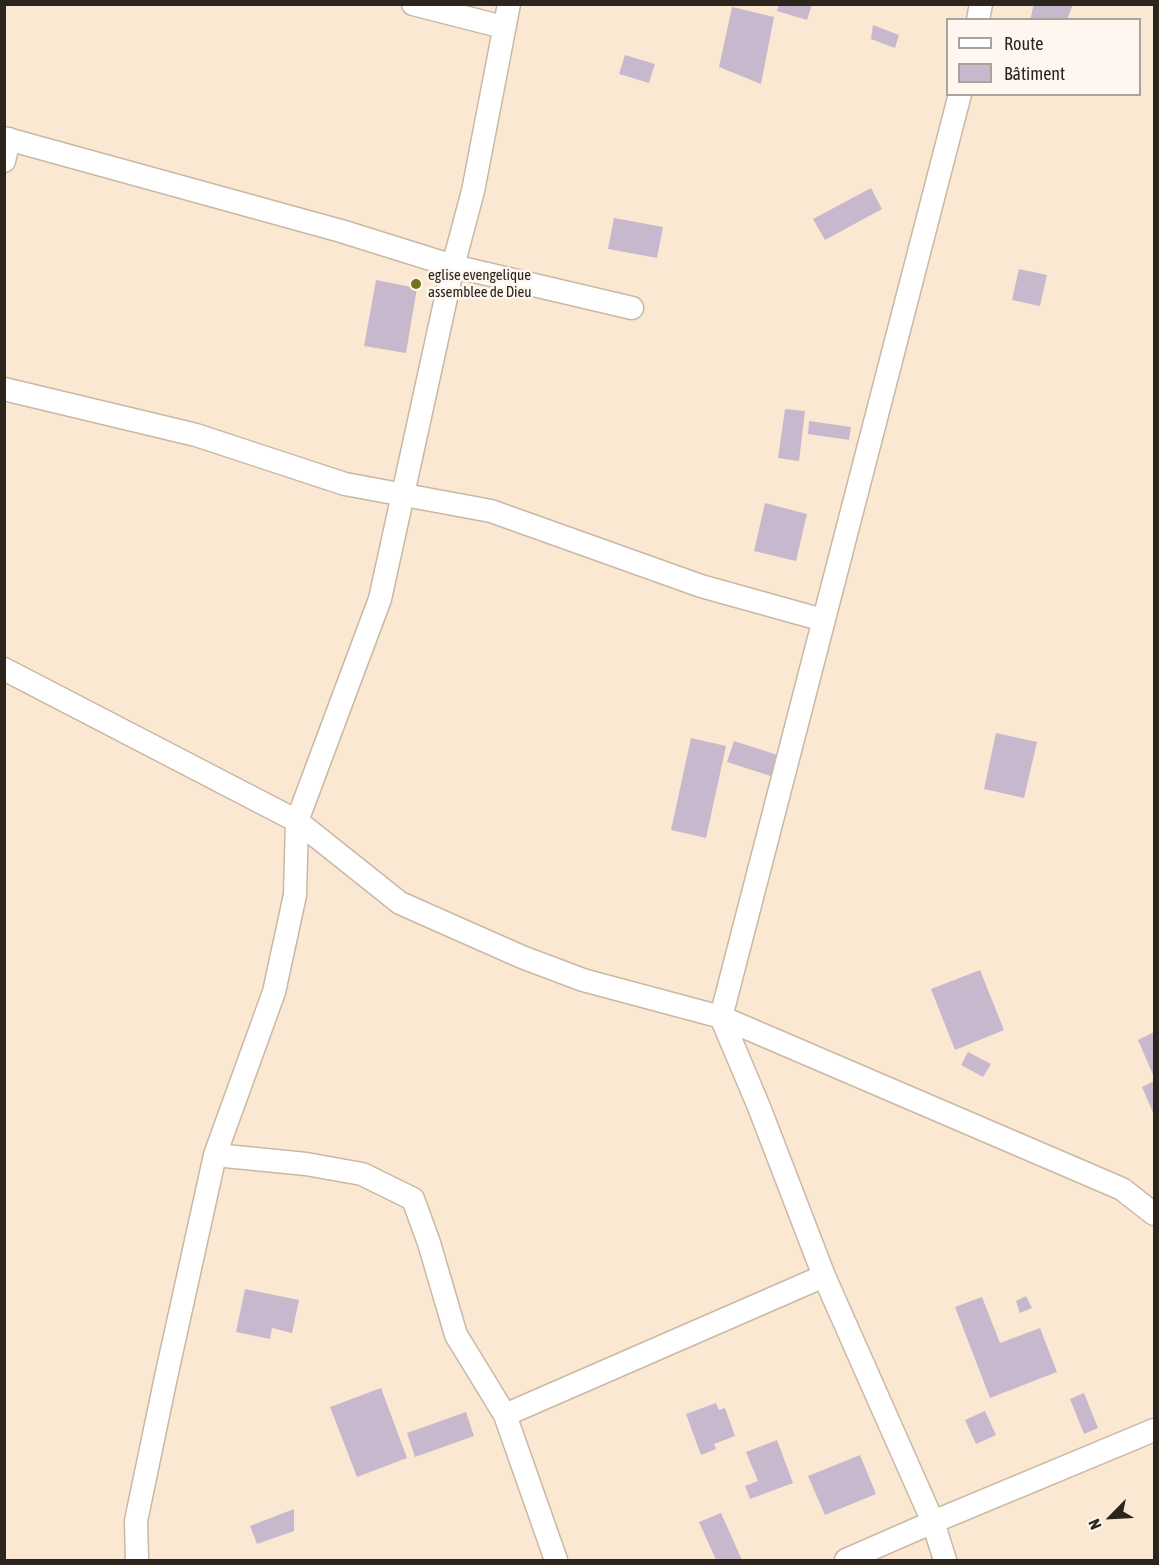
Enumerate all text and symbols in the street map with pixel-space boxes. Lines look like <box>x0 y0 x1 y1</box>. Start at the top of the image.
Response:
legend <box>946 18 1141 96</box>
text: Route <box>1004 33 1043 54</box>
text: Bâtiment <box>1004 63 1065 84</box>
place label: eglise evengelique assemblee de Dieu <box>428 266 532 301</box>
marker: eglise evengelique assemblee de Dieu <box>409 277 423 291</box>
north arrow <box>1081 1487 1141 1547</box>
text: N <box>1084 1516 1105 1532</box>

